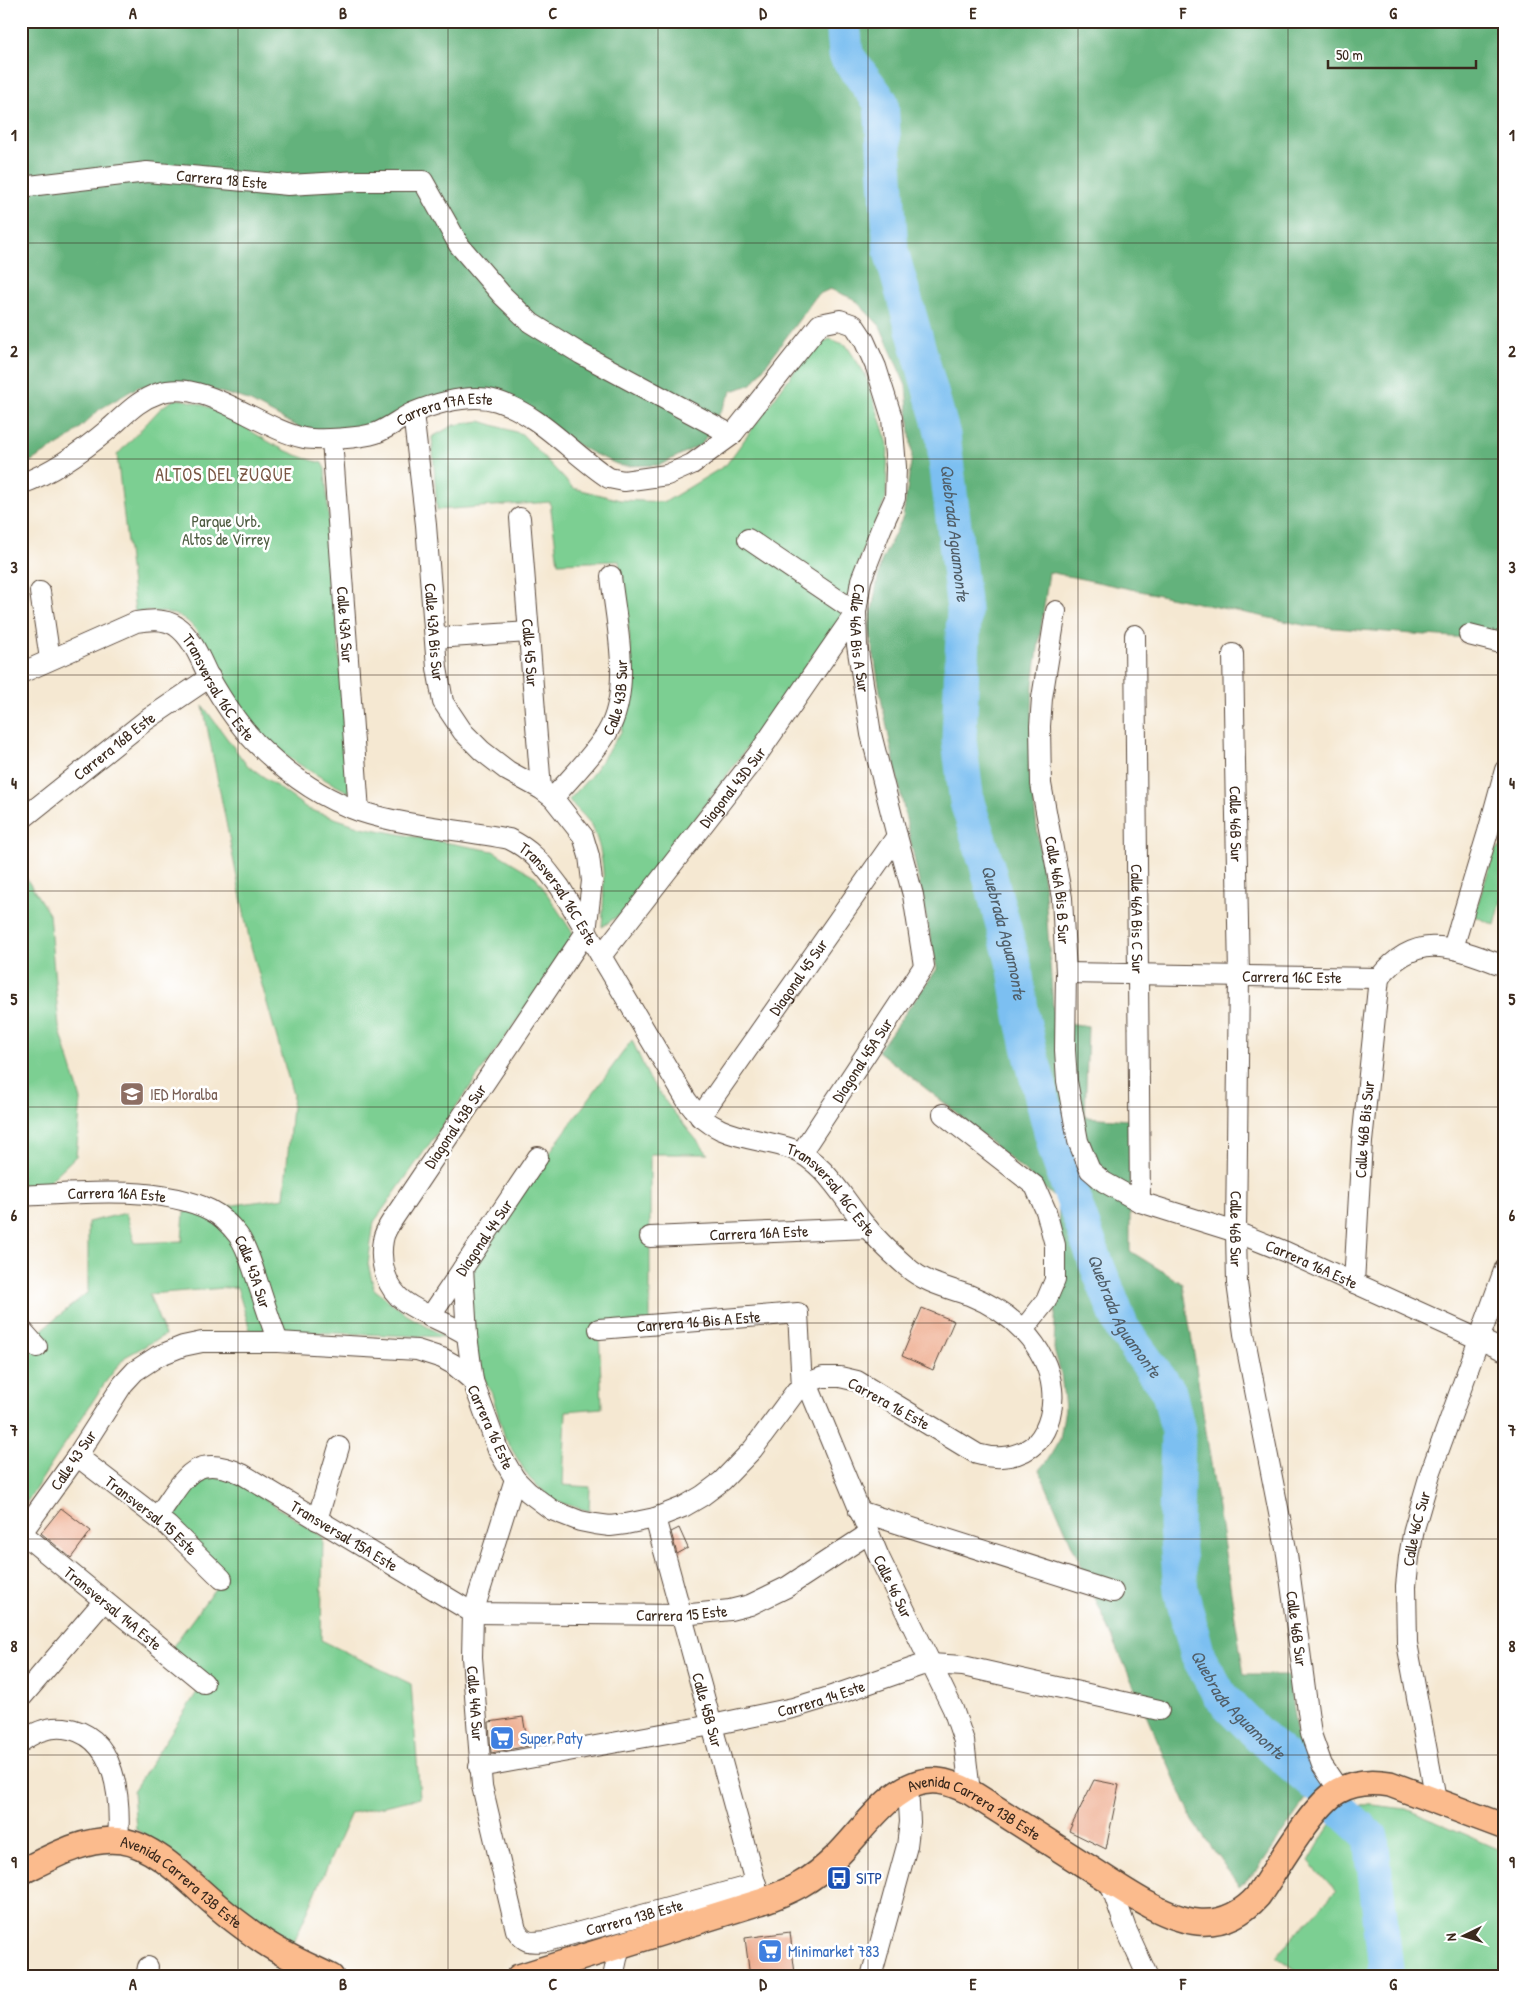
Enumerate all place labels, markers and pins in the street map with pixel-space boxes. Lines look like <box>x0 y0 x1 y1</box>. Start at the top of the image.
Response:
school or university icon: IED Moralba <box>119 1081 145 1107</box>
place label: IED Moralba <box>150 1083 218 1105</box>
supermarket icon: Super Paty <box>489 1725 515 1751</box>
place label: Super Paty <box>520 1727 583 1749</box>
bus stop icon: SITP <box>826 1865 852 1891</box>
place label: SITP <box>856 1867 882 1889</box>
supermarket icon: Minimarket 783 <box>757 1938 783 1964</box>
place label: Minimarket 783 <box>788 1940 879 1962</box>

